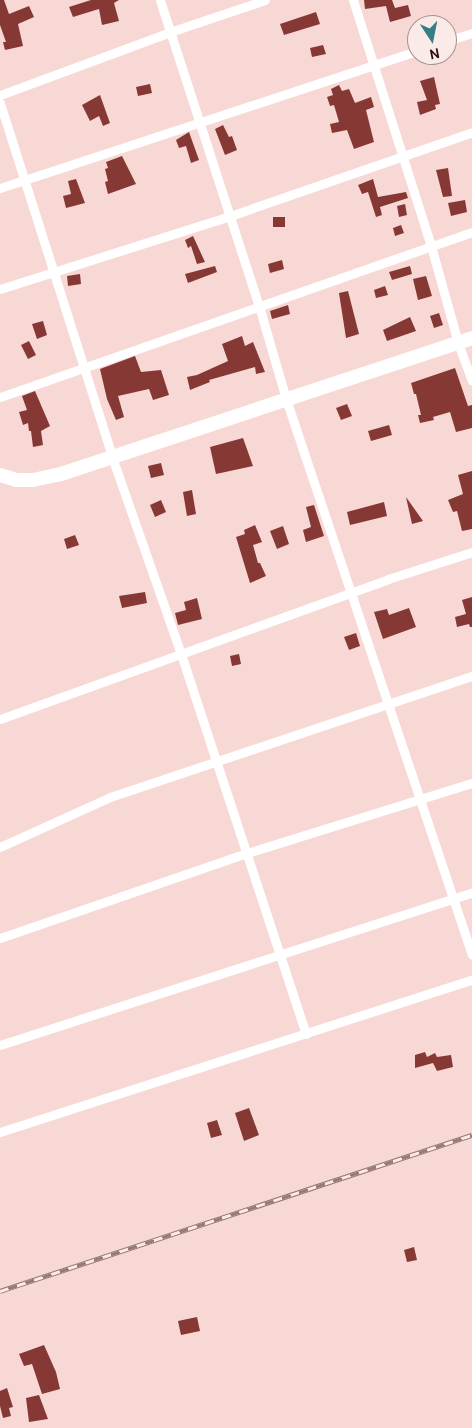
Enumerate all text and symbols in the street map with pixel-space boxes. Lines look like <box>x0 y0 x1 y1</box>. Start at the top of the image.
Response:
north arrow <box>407 15 457 65</box>
text: N <box>428 44 441 64</box>

